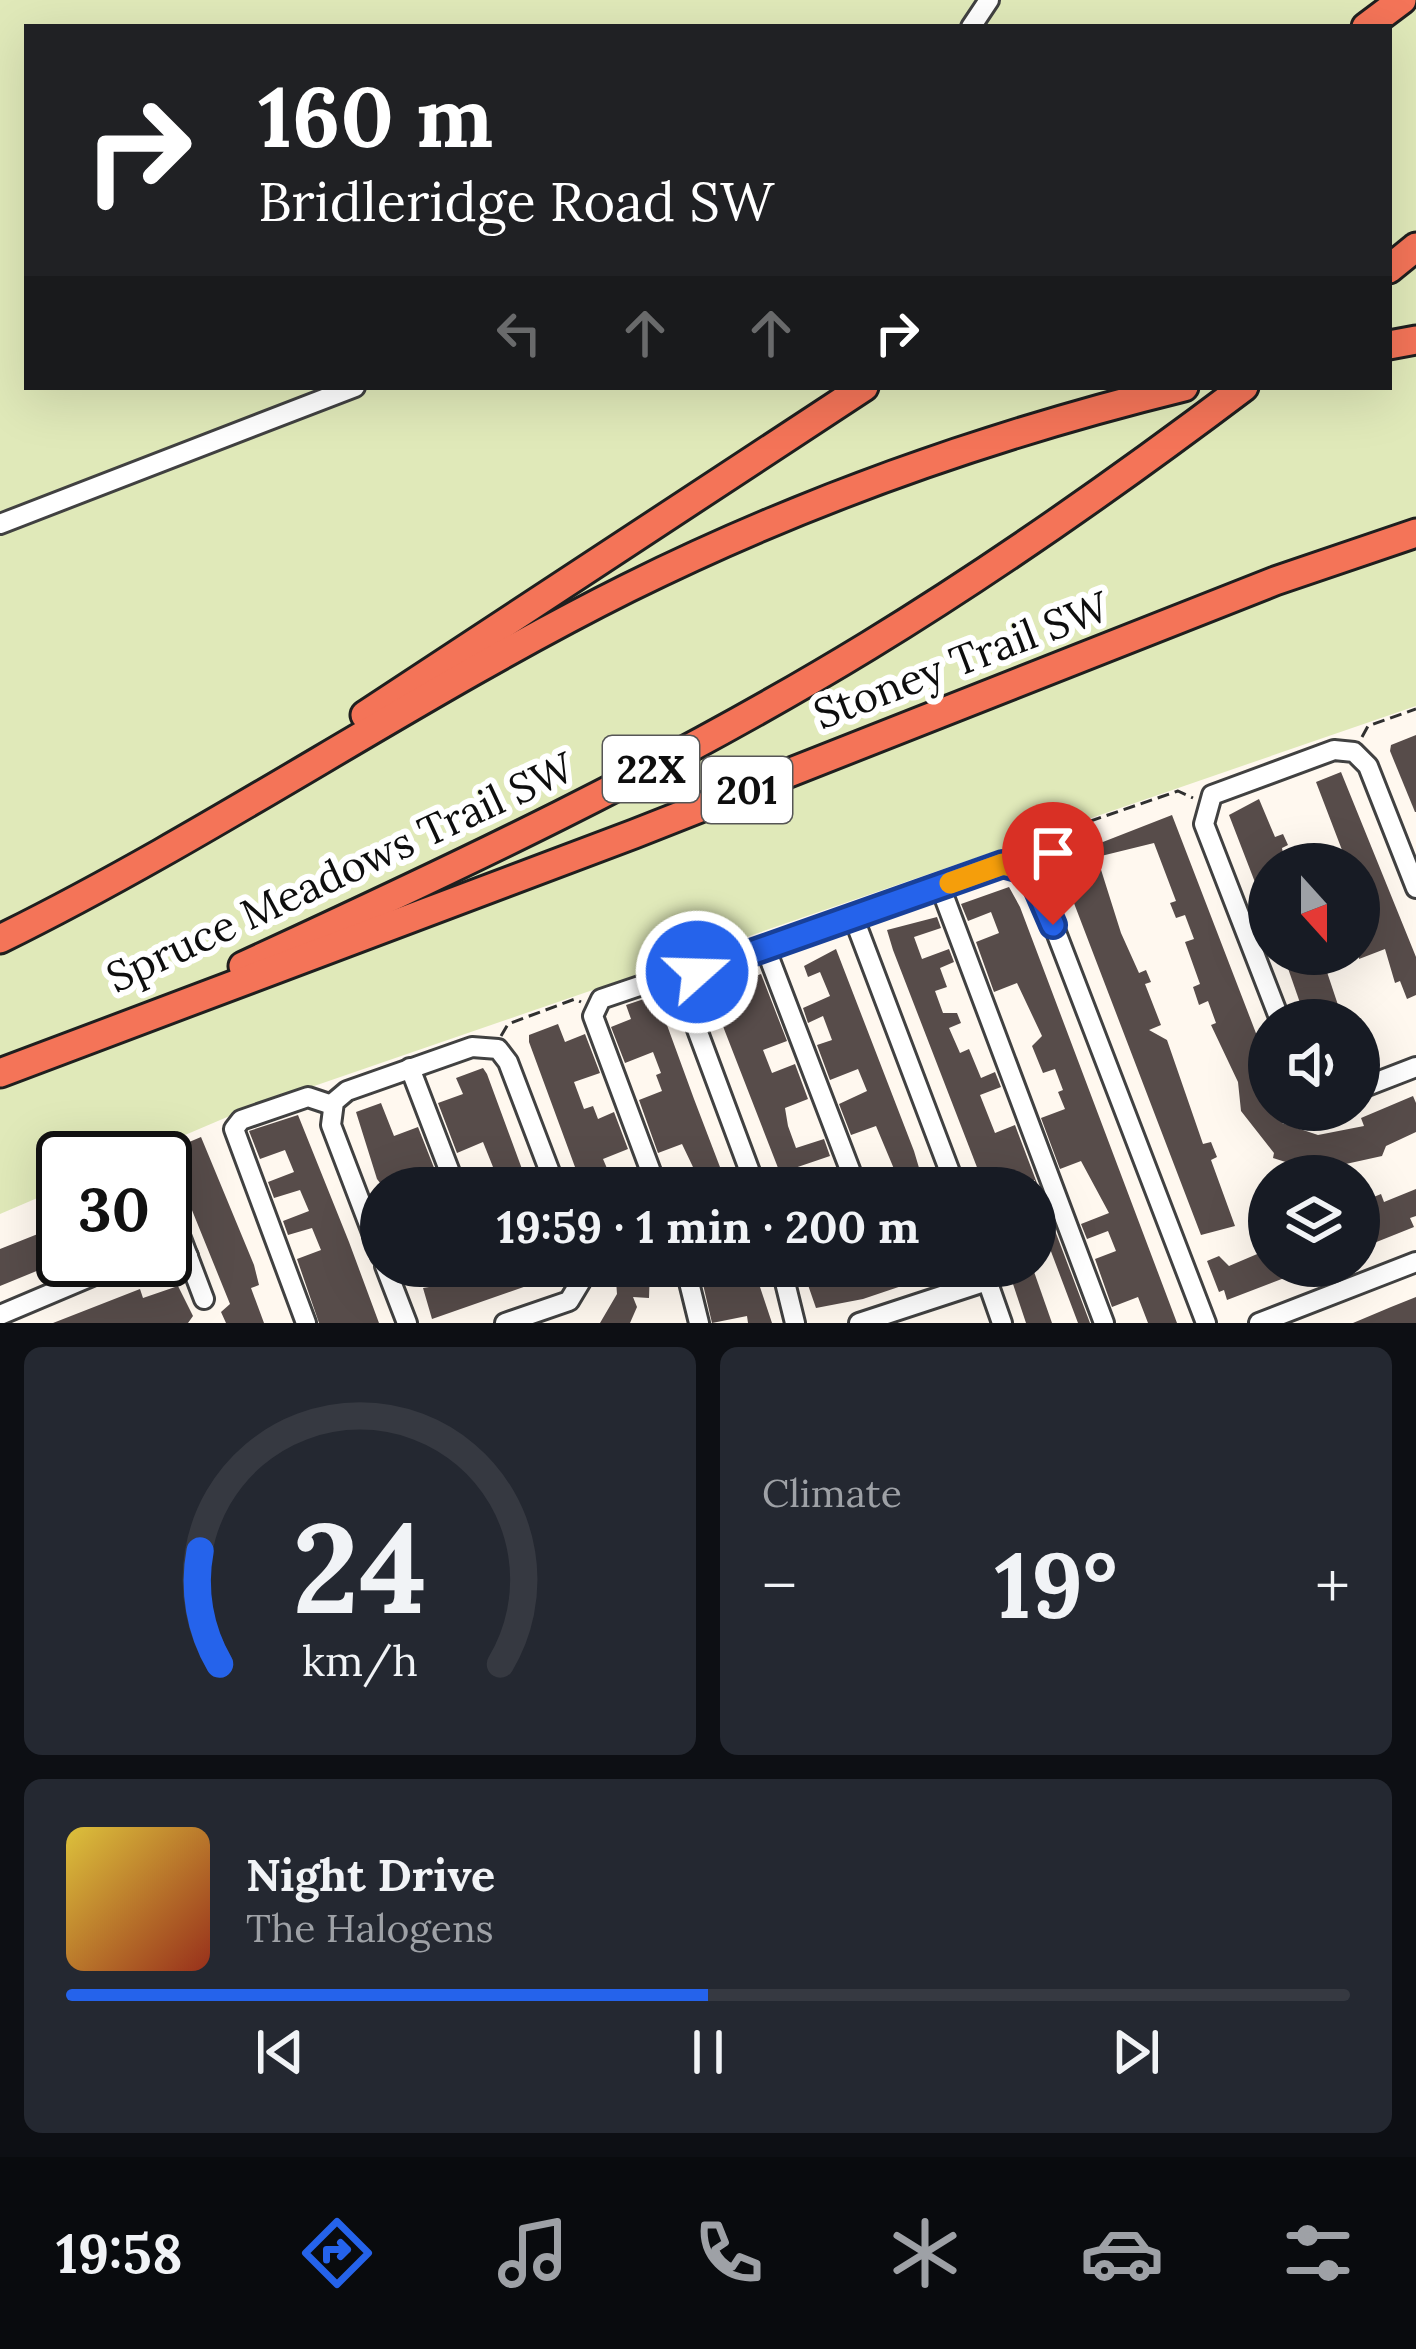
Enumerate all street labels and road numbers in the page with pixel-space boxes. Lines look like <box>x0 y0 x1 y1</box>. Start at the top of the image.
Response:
street label: Stoney Trail SW <box>806 579 1117 741</box>
road number: 22X <box>603 736 699 802</box>
street label: Spruce Meadows Trail SW <box>98 739 583 1004</box>
road number: 201 <box>702 757 792 823</box>

